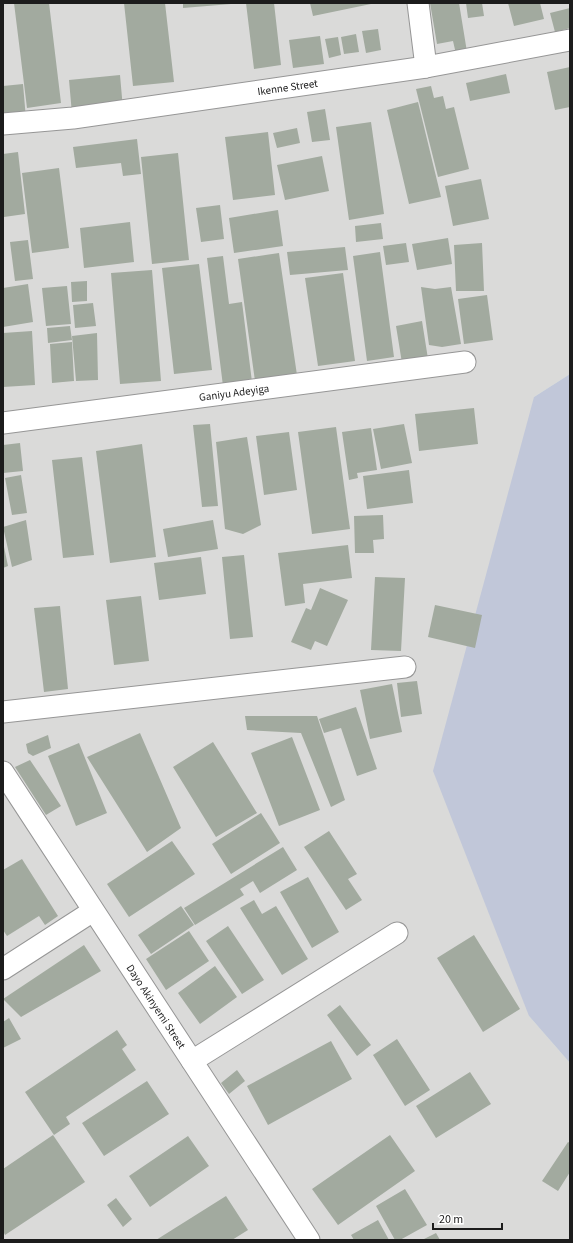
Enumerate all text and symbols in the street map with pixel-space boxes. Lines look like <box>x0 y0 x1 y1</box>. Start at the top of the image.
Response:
street label: Ikenne Street <box>256 75 319 99</box>
street label: Ganiyu Adeyiga <box>198 380 270 405</box>
street label: Dayo Akinyemi Street <box>123 961 189 1052</box>
scale bar <box>433 1205 502 1231</box>
text: 20 m <box>439 1211 463 1228</box>

